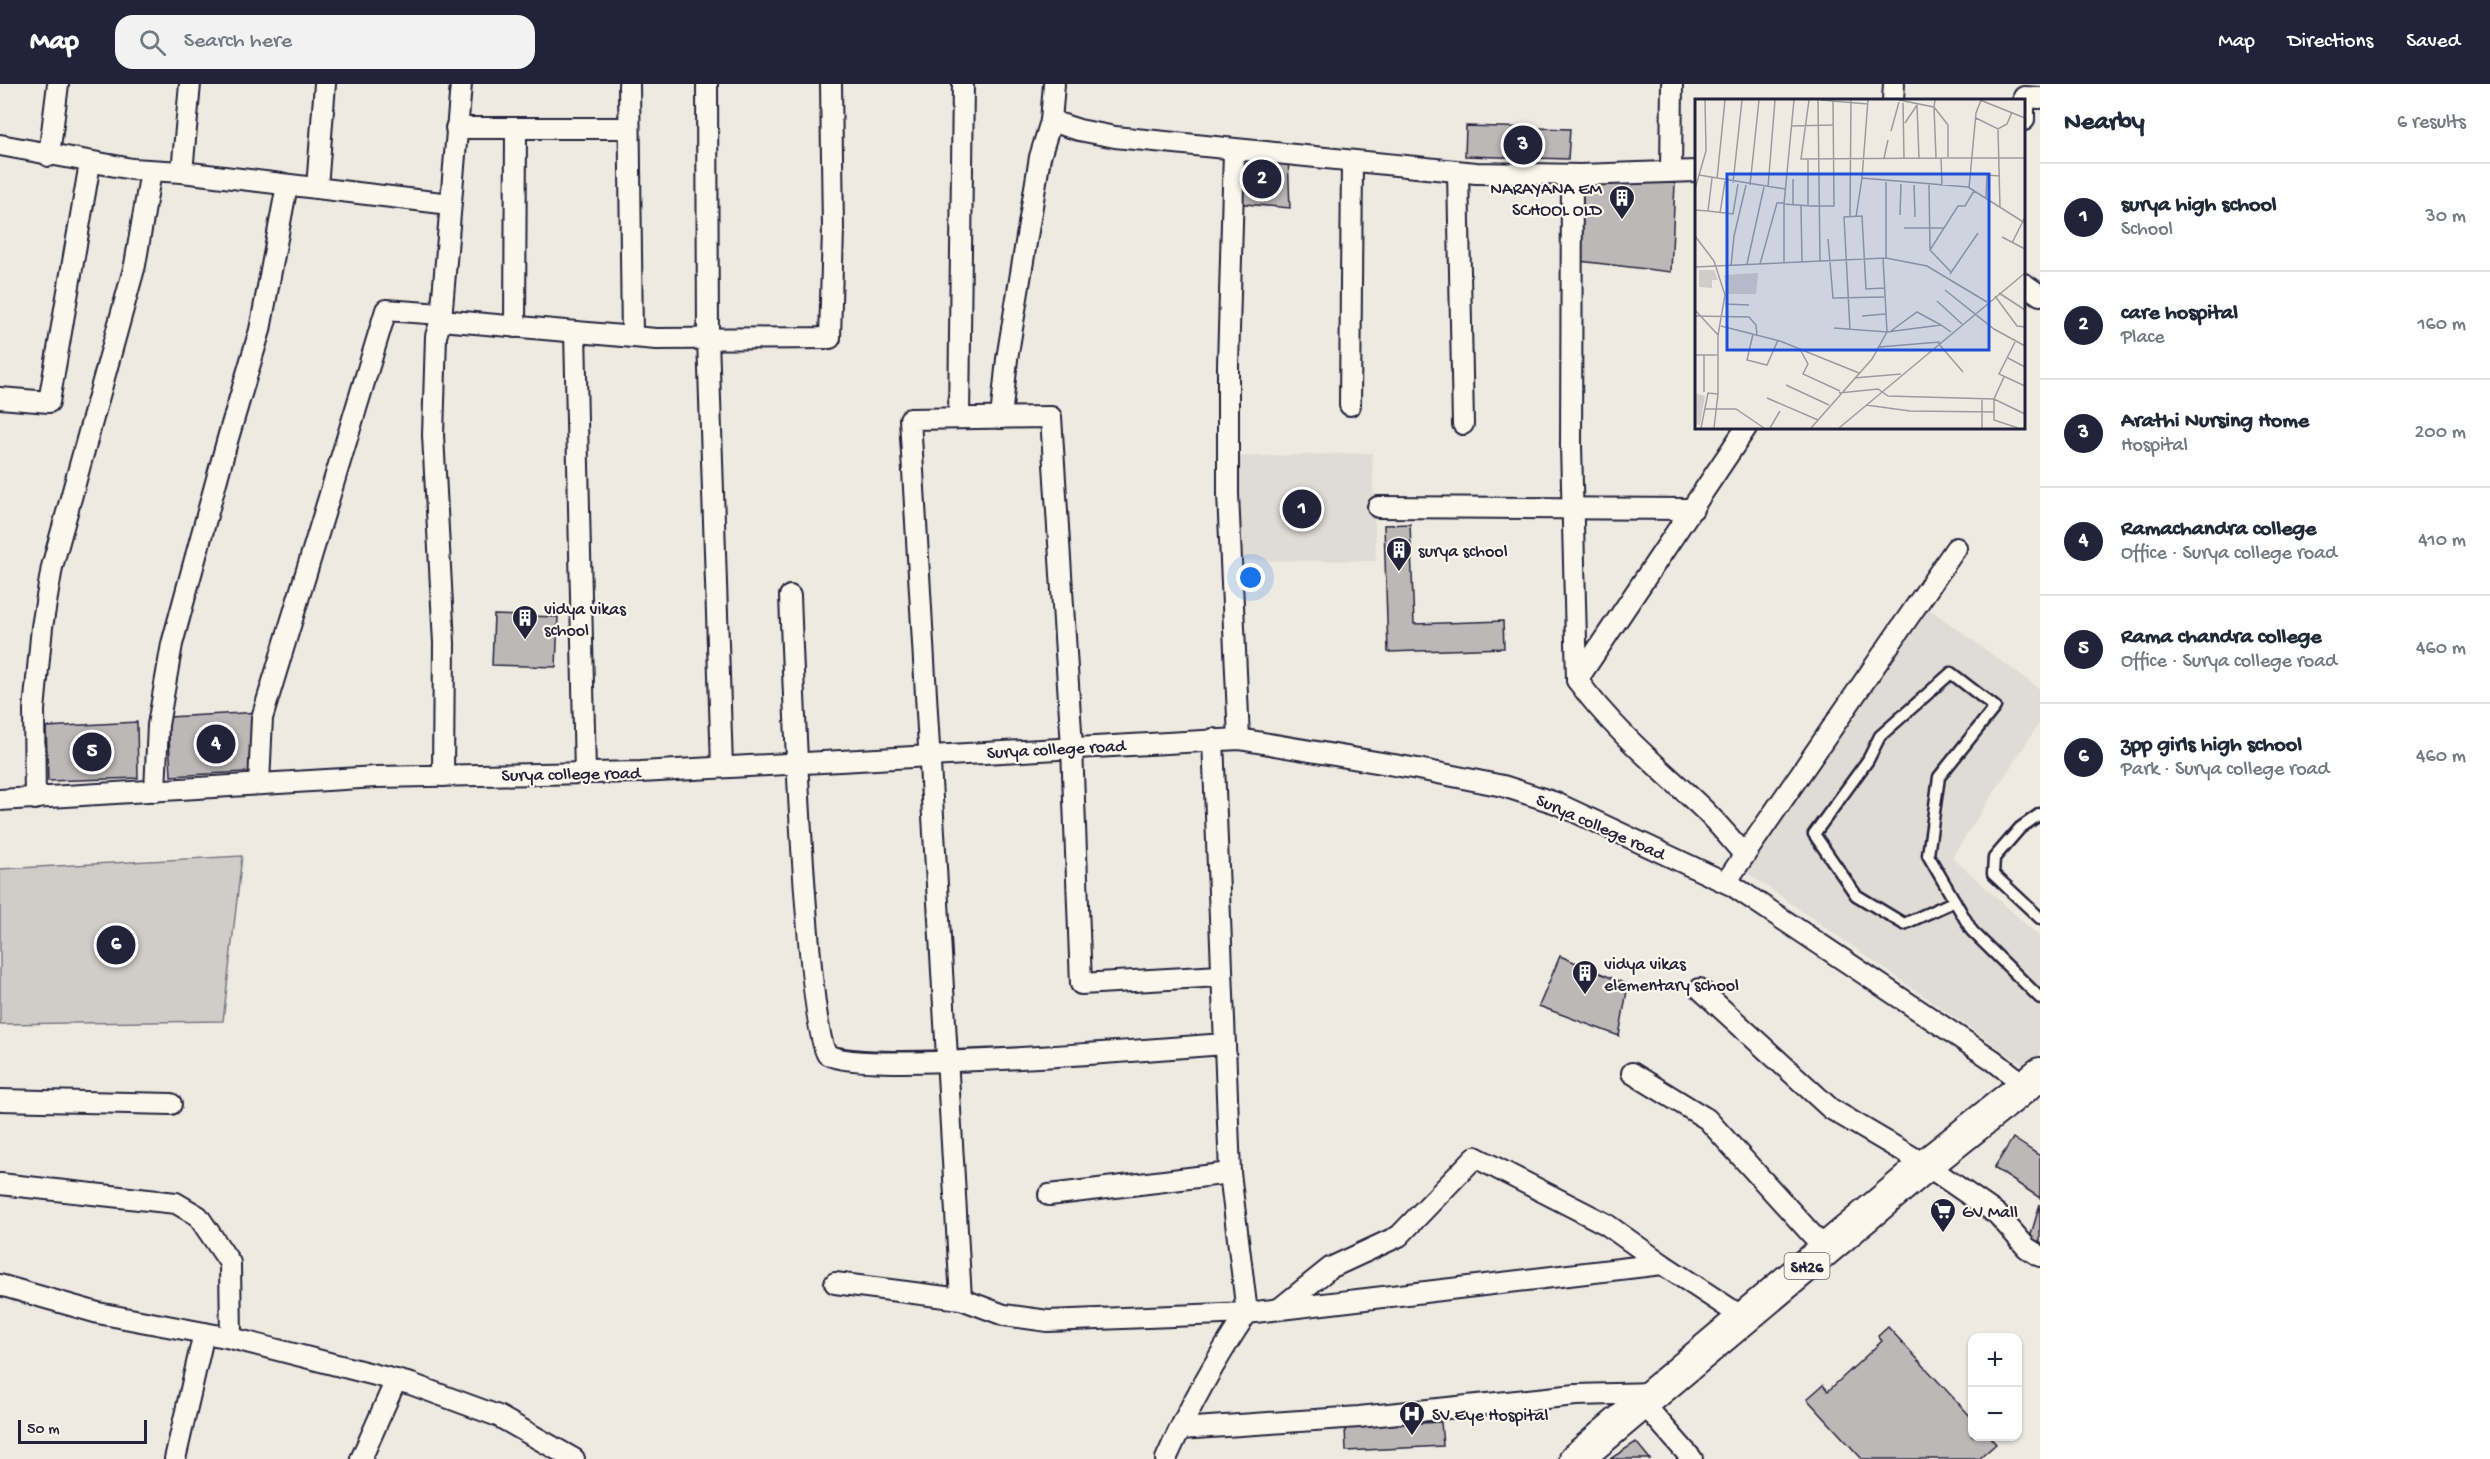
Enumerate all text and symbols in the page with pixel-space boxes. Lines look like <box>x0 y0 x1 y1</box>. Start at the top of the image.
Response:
search box <box>115 15 535 69</box>
text: Map <box>30 26 79 59</box>
icon: search <box>136 26 169 59</box>
text: Search here <box>184 29 292 55</box>
text: Map <box>2218 30 2255 55</box>
text: Directions <box>2288 30 2373 55</box>
text: Saved <box>2406 30 2460 55</box>
inset map <box>1695 99 2025 429</box>
text: Nearby <box>2064 108 2145 139</box>
text: 6 results <box>2397 112 2466 135</box>
pin: 3 <box>1504 122 1543 168</box>
pin: 2 <box>1242 156 1282 202</box>
place label: NARAYANA EM SCHOOL OLD <box>1490 180 1603 222</box>
building icon: NARAYANA EM SCHOOL OLD <box>1607 183 1637 221</box>
text: surya high school <box>2121 193 2277 219</box>
text: 1 <box>2079 206 2088 229</box>
text: 30 m <box>2425 206 2466 229</box>
text: School <box>2121 219 2173 242</box>
text: care hospital <box>2121 301 2238 327</box>
text: 2 <box>2079 314 2088 337</box>
text: 160 m <box>2417 314 2466 337</box>
text: Place <box>2121 327 2165 350</box>
text: Arathi Nursing Home <box>2121 409 2309 435</box>
text: 3 <box>2078 422 2089 445</box>
text: 200 m <box>2415 422 2466 445</box>
text: Hospital <box>2121 435 2188 458</box>
pin: 1 <box>1282 486 1322 532</box>
text: Ramachandra college <box>2121 517 2316 543</box>
text: 4 <box>2079 530 2088 553</box>
text: 410 m <box>2418 530 2466 553</box>
building icon: surya school <box>1384 535 1414 573</box>
place label: surya school <box>1418 542 1508 563</box>
text: Office · Surya college road <box>2121 543 2337 566</box>
your location <box>1236 563 1265 592</box>
place label: vidya vikas school <box>544 600 627 642</box>
building icon: vidya vikas school <box>510 603 540 641</box>
text: Rama chandra college <box>2121 625 2322 651</box>
text: 5 <box>2078 638 2089 661</box>
text: 460 m <box>2416 638 2466 661</box>
text: Office · Surya college road <box>2121 651 2337 674</box>
pin: 4 <box>196 722 236 766</box>
pin: 5 <box>72 730 112 774</box>
text: zpp girls high school <box>2121 733 2302 759</box>
street label: Surya college road <box>986 736 1128 765</box>
text: 6 <box>2078 746 2089 769</box>
text: 460 m <box>2416 746 2466 769</box>
text: Park · Surya college road <box>2121 759 2329 782</box>
street label: Surya college road <box>501 764 642 787</box>
street label: Surya college road <box>1532 790 1669 867</box>
pin: 6 <box>96 922 136 968</box>
place label: vidya vikas elementary school <box>1604 955 1739 997</box>
building icon: vidya vikas elementary school <box>1570 958 1600 996</box>
supermarket icon: GV Mall <box>1928 1196 1958 1234</box>
place label: GV Mall <box>1962 1203 2018 1224</box>
road number: SH26 <box>1784 1253 1830 1279</box>
map controls <box>1968 1333 2022 1441</box>
button: + <box>1968 1333 2022 1387</box>
button: − <box>1968 1387 2022 1441</box>
hospital icon: SV Eye Hospital <box>1397 1399 1427 1437</box>
place label: SV Eye Hospital <box>1432 1406 1549 1427</box>
scale bar <box>18 1417 147 1444</box>
text: 50 m <box>27 1421 60 1440</box>

